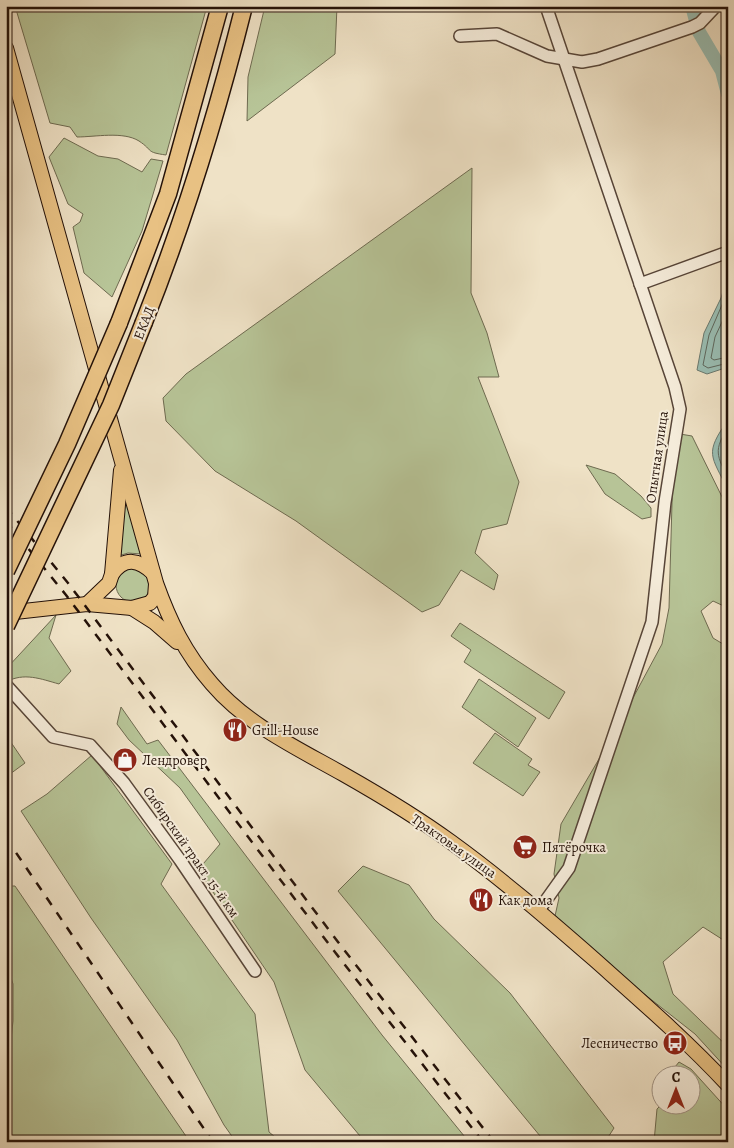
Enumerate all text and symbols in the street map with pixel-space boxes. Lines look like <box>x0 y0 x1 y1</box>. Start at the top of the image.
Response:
street label: ЕКАД <box>129 303 159 342</box>
street label: Опытная улица <box>641 409 673 504</box>
restaurant icon: Grill-House <box>222 717 248 743</box>
place label: Grill-House <box>252 721 319 740</box>
shop icon: Лендровер <box>112 747 138 773</box>
place label: Лендровер <box>142 751 207 770</box>
street label: Сибирский тракт, 15-й км <box>138 783 244 921</box>
street label: Трактовая улица <box>408 810 501 883</box>
supermarket icon: Пятёрочка <box>512 834 538 860</box>
place label: Пятёрочка <box>542 838 606 857</box>
restaurant icon: Как дома <box>468 887 494 913</box>
place label: Как дома <box>498 891 554 910</box>
bus stop icon: Лесничество <box>662 1030 688 1056</box>
place label: Лесничество <box>581 1034 658 1053</box>
north arrow <box>652 1066 702 1116</box>
text: С <box>672 1068 681 1087</box>

